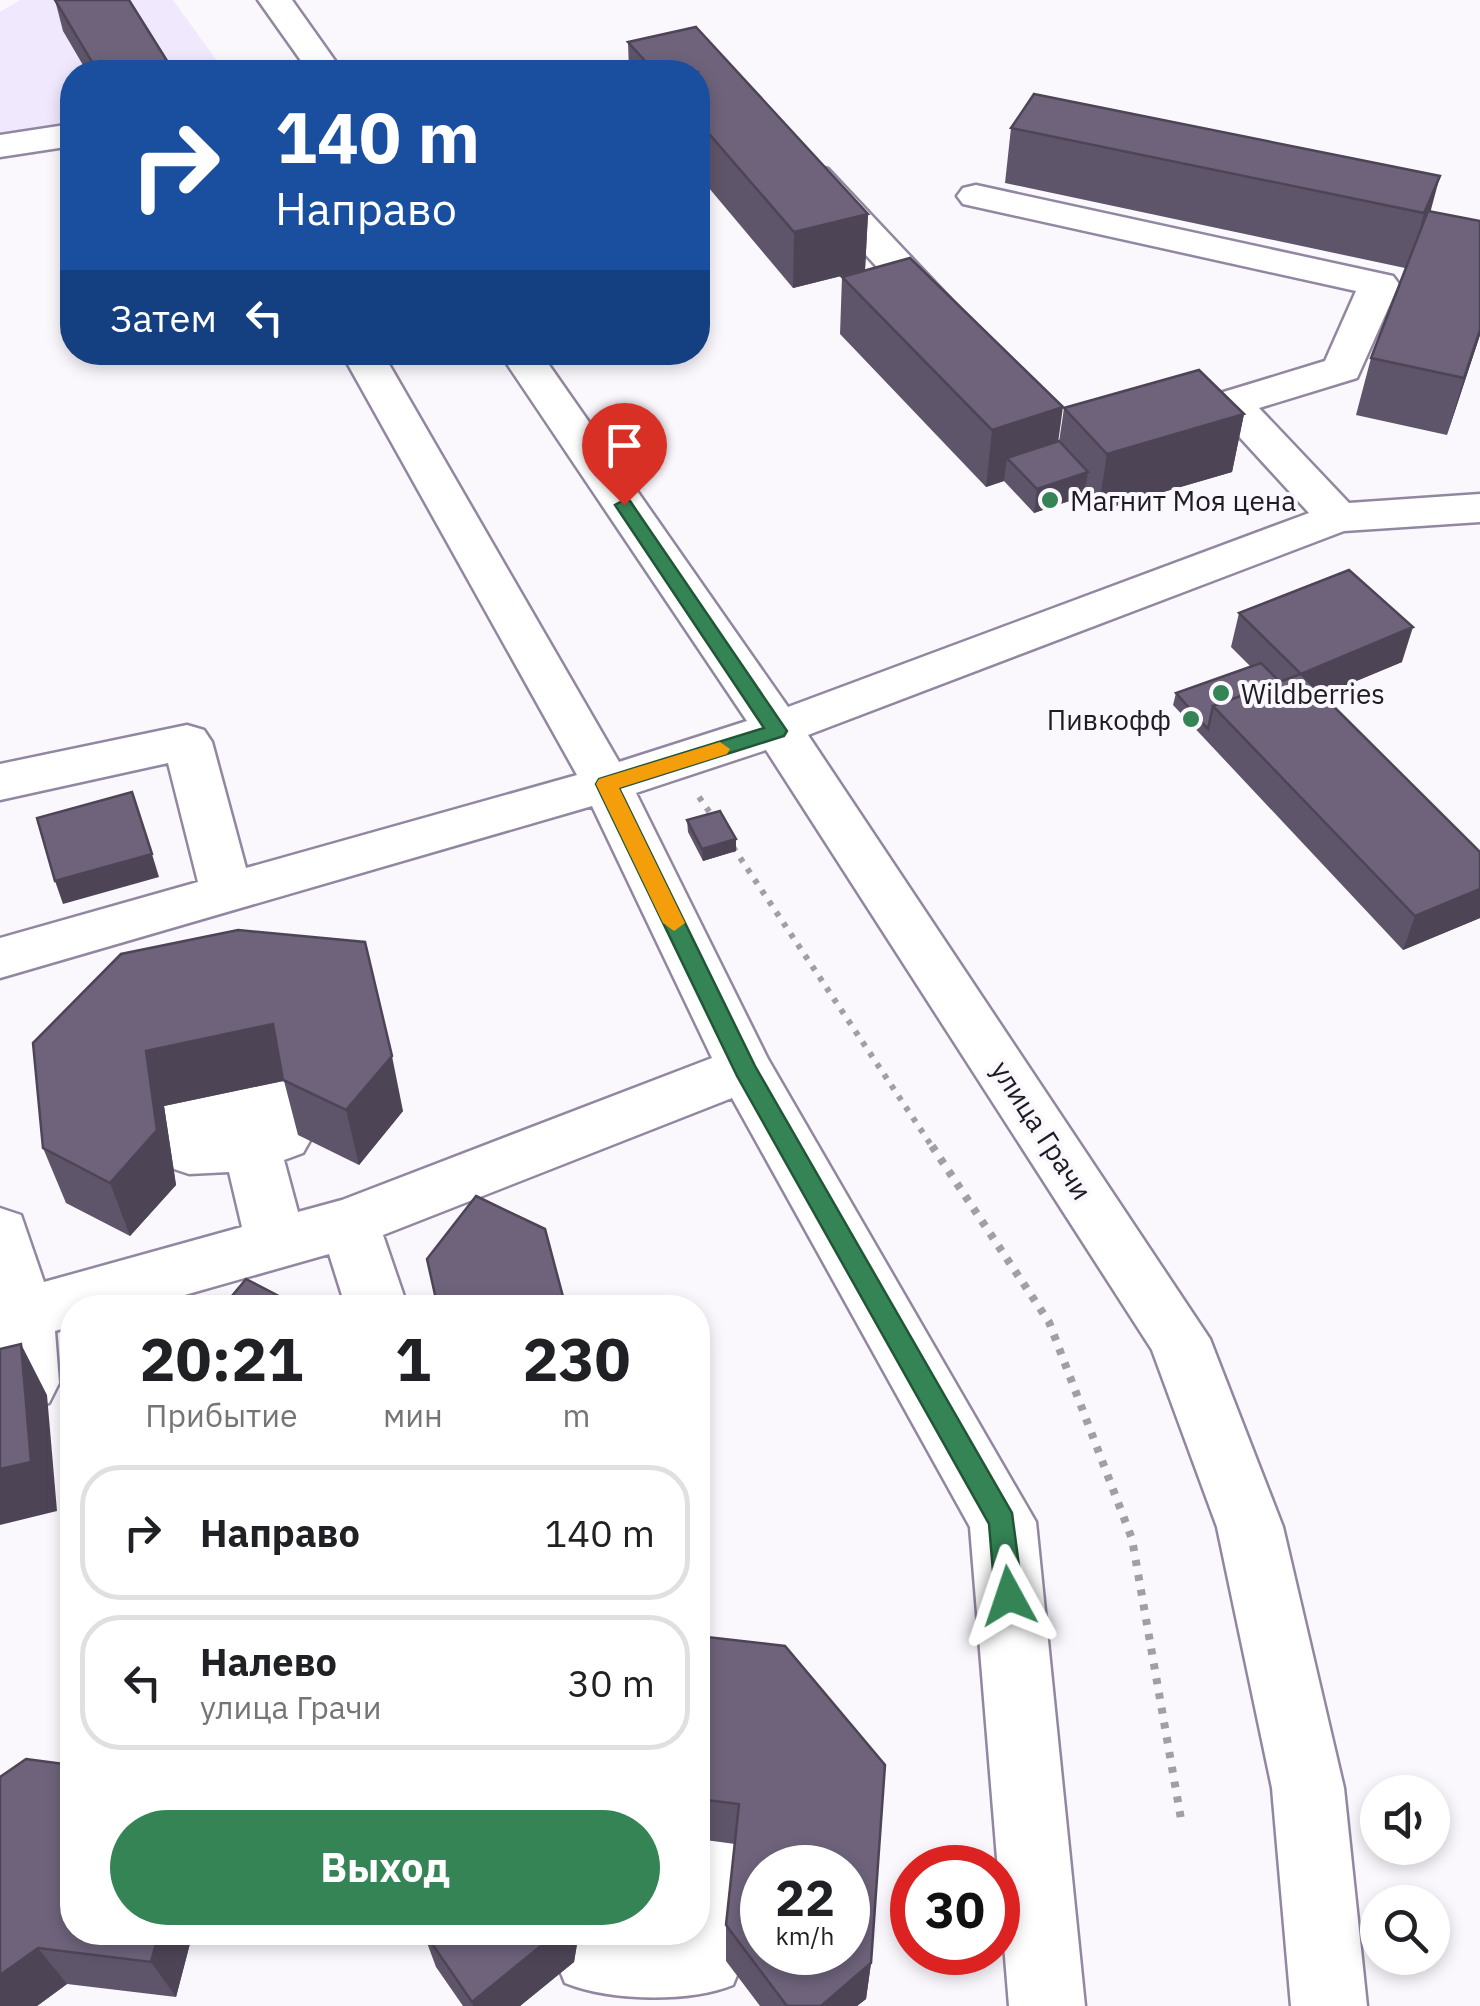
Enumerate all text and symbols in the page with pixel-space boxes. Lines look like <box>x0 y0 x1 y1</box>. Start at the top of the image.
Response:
text: 140 m <box>275 91 480 182</box>
icon: right <box>110 100 240 230</box>
text: Направо <box>275 179 457 237</box>
icon: left <box>237 290 292 345</box>
text: Затем <box>110 293 217 342</box>
pin <box>582 403 667 506</box>
icon: arrive <box>597 418 652 473</box>
place label: Магнит Моя цена <box>1070 482 1296 519</box>
marker: Магнит Моя цена <box>1039 489 1061 511</box>
place label: Wildberries <box>1241 675 1385 712</box>
marker: Wildberries <box>1210 682 1232 704</box>
place label: Пивкофф <box>1047 701 1171 738</box>
marker: Пивкофф <box>1180 708 1202 730</box>
street label: улица Грачи <box>983 1053 1101 1207</box>
text: 20:21 <box>140 1319 303 1398</box>
text: 1 <box>395 1319 431 1398</box>
text: 230 <box>522 1319 630 1398</box>
text: Прибытие <box>145 1394 298 1436</box>
text: мин <box>383 1394 443 1436</box>
text: m <box>562 1394 590 1436</box>
icon: right <box>115 1505 170 1560</box>
text: Направо <box>200 1508 360 1557</box>
text: 140 m <box>544 1508 655 1557</box>
position arrow <box>957 1544 1061 1648</box>
text: Налево <box>200 1637 337 1686</box>
icon: left <box>115 1655 170 1710</box>
text: 30 m <box>567 1658 655 1707</box>
text: улица Грачи <box>200 1686 382 1728</box>
map controls <box>1360 1775 1450 1975</box>
button: sound <box>1360 1775 1450 1865</box>
button: Выход <box>110 1810 660 1925</box>
speed limit sign: 30 <box>890 1845 1020 1975</box>
text: 22 <box>775 1865 835 1930</box>
button: search <box>1360 1885 1450 1975</box>
text: km/h <box>776 1919 834 1952</box>

